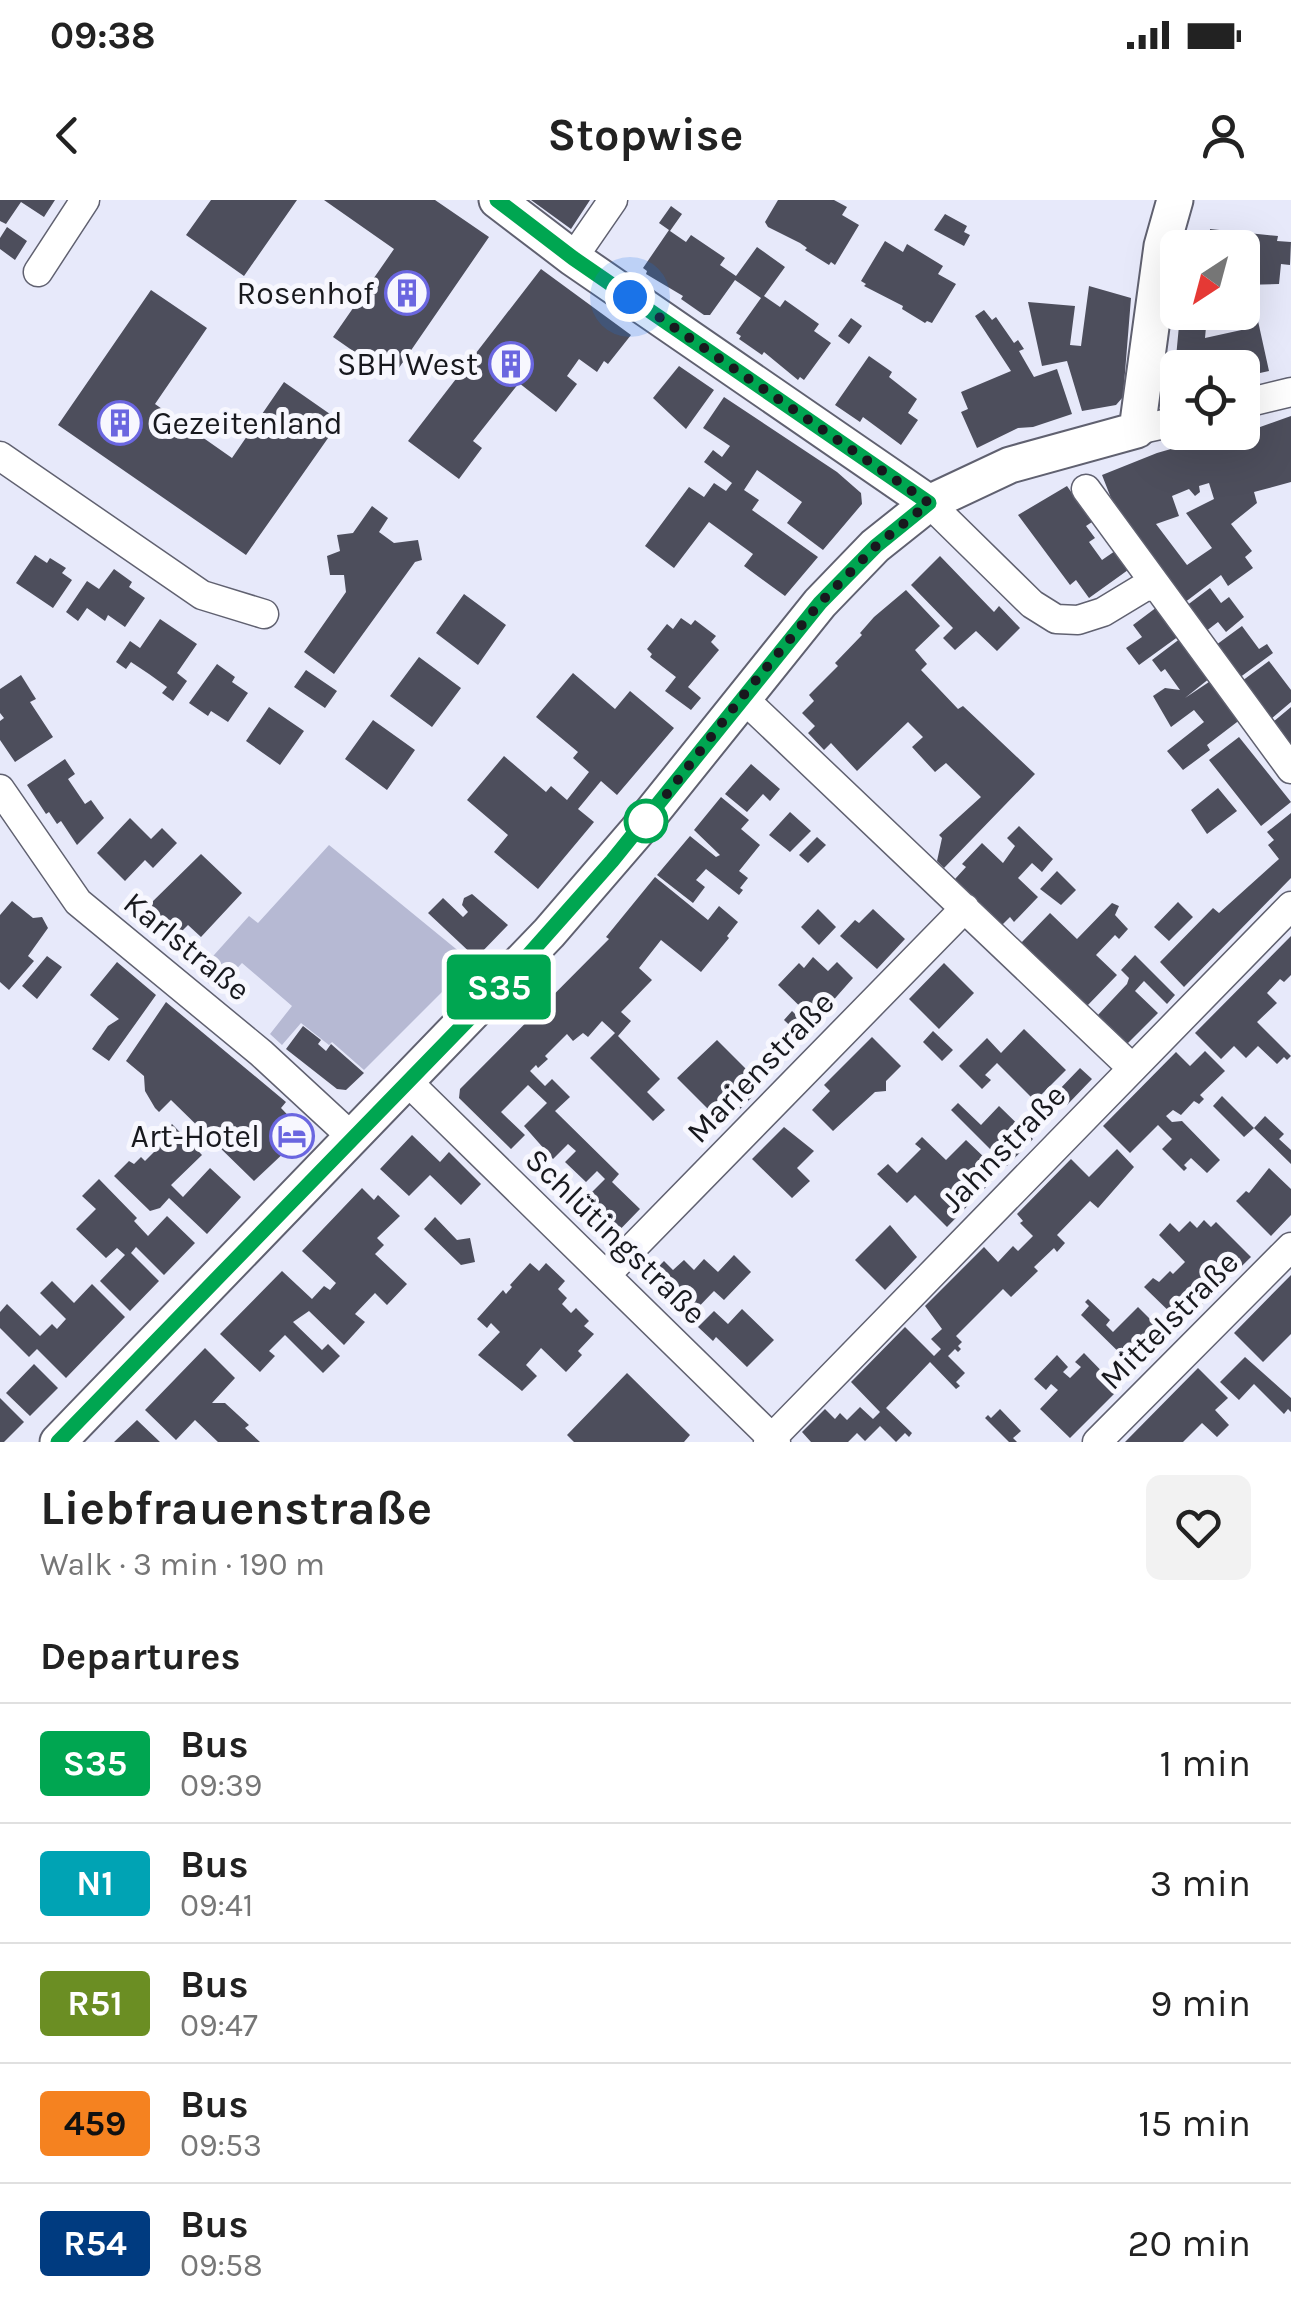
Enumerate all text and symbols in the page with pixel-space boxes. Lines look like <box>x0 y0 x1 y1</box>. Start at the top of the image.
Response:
text: 09:38 <box>50 13 156 58</box>
icon: back <box>40 108 95 163</box>
icon: person <box>1196 108 1251 163</box>
text: Stopwise <box>548 109 743 161</box>
north arrow <box>1160 230 1260 330</box>
map controls <box>1160 230 1260 450</box>
building icon: Rosenhof <box>384 270 430 316</box>
your location <box>605 272 655 322</box>
place label: Rosenhof <box>237 275 375 312</box>
building icon: SBH West <box>488 341 534 387</box>
place label: SBH West <box>337 346 478 383</box>
button: locate <box>1160 350 1260 450</box>
building icon: Gezeitenland <box>97 400 143 446</box>
place label: Gezeitenland <box>152 405 343 442</box>
unlabelled marker <box>625 800 667 842</box>
street label: Karlstraße <box>116 884 257 1008</box>
line badge: S35 <box>442 954 556 1020</box>
text: S35 <box>467 967 531 1008</box>
street label: Marienstraße <box>679 984 842 1151</box>
street label: Jahnstraße <box>933 1077 1073 1220</box>
hotel icon: Art-Hotel <box>269 1113 315 1159</box>
place label: Art-Hotel <box>131 1118 260 1155</box>
street label: Schlütingstraße <box>518 1141 714 1332</box>
street label: Mittelstraße <box>1093 1244 1246 1397</box>
button: heart <box>1146 1475 1251 1580</box>
text: Liebfrauenstraße <box>40 1480 432 1536</box>
text: Walk · 3 min · 190 m <box>40 1546 325 1583</box>
text: Departures <box>40 1634 240 1679</box>
text: Bus <box>180 1722 249 1767</box>
text: 1 min <box>1160 1741 1251 1786</box>
text: S35 <box>63 1743 127 1784</box>
text: 09:39 <box>180 1767 262 1804</box>
text: Bus <box>180 1842 249 1887</box>
text: 3 min <box>1150 1861 1251 1906</box>
text: N1 <box>76 1863 114 1904</box>
text: 09:41 <box>180 1887 253 1924</box>
text: Bus <box>180 1962 249 2007</box>
text: 9 min <box>1150 1981 1251 2026</box>
text: R51 <box>67 1983 123 2024</box>
text: 09:47 <box>180 2007 258 2044</box>
text: Bus <box>180 2082 249 2127</box>
text: 15 min <box>1138 2101 1251 2146</box>
text: 459 <box>64 2103 126 2144</box>
text: 09:53 <box>180 2127 262 2164</box>
text: Bus <box>180 2202 249 2247</box>
text: 20 min <box>1128 2221 1251 2266</box>
text: R54 <box>63 2223 127 2264</box>
text: 09:58 <box>180 2247 263 2284</box>

